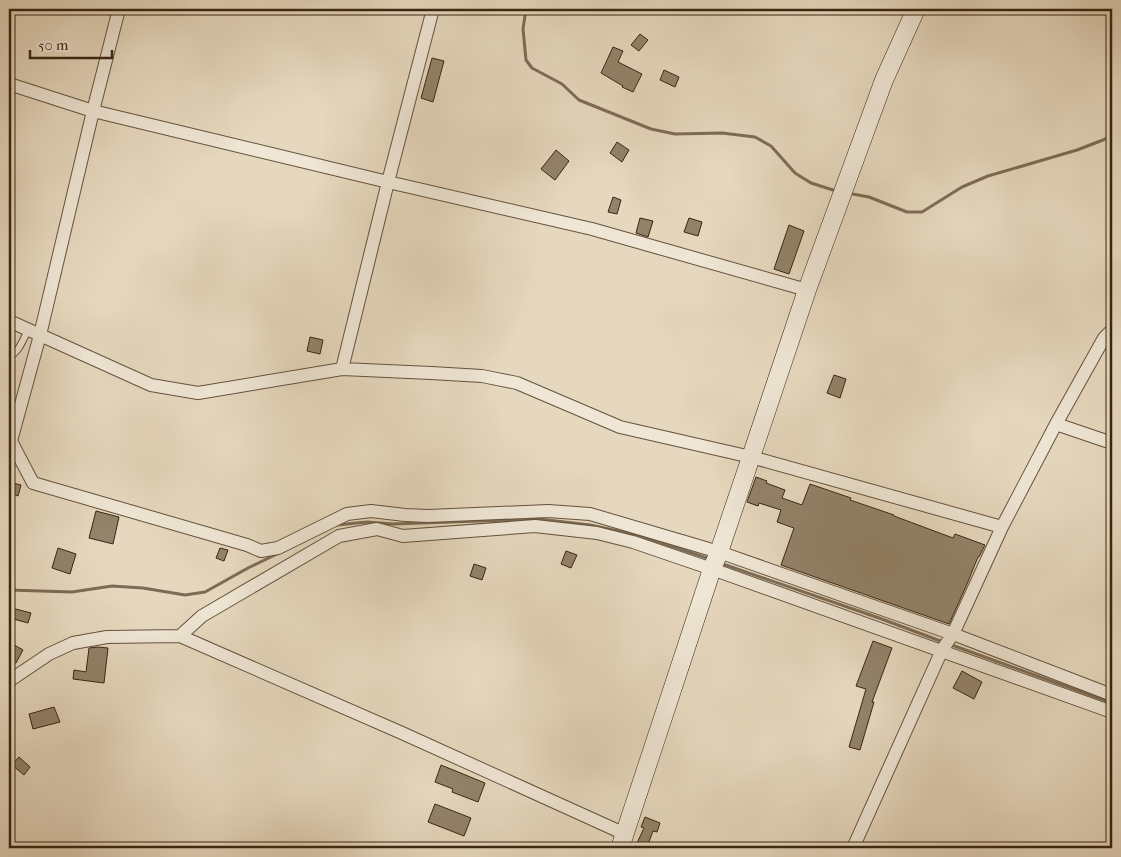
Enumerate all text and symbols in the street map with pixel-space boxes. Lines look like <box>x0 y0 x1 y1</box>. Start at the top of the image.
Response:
scale bar <box>30 28 112 60</box>
text: 50 m <box>38 36 69 54</box>

